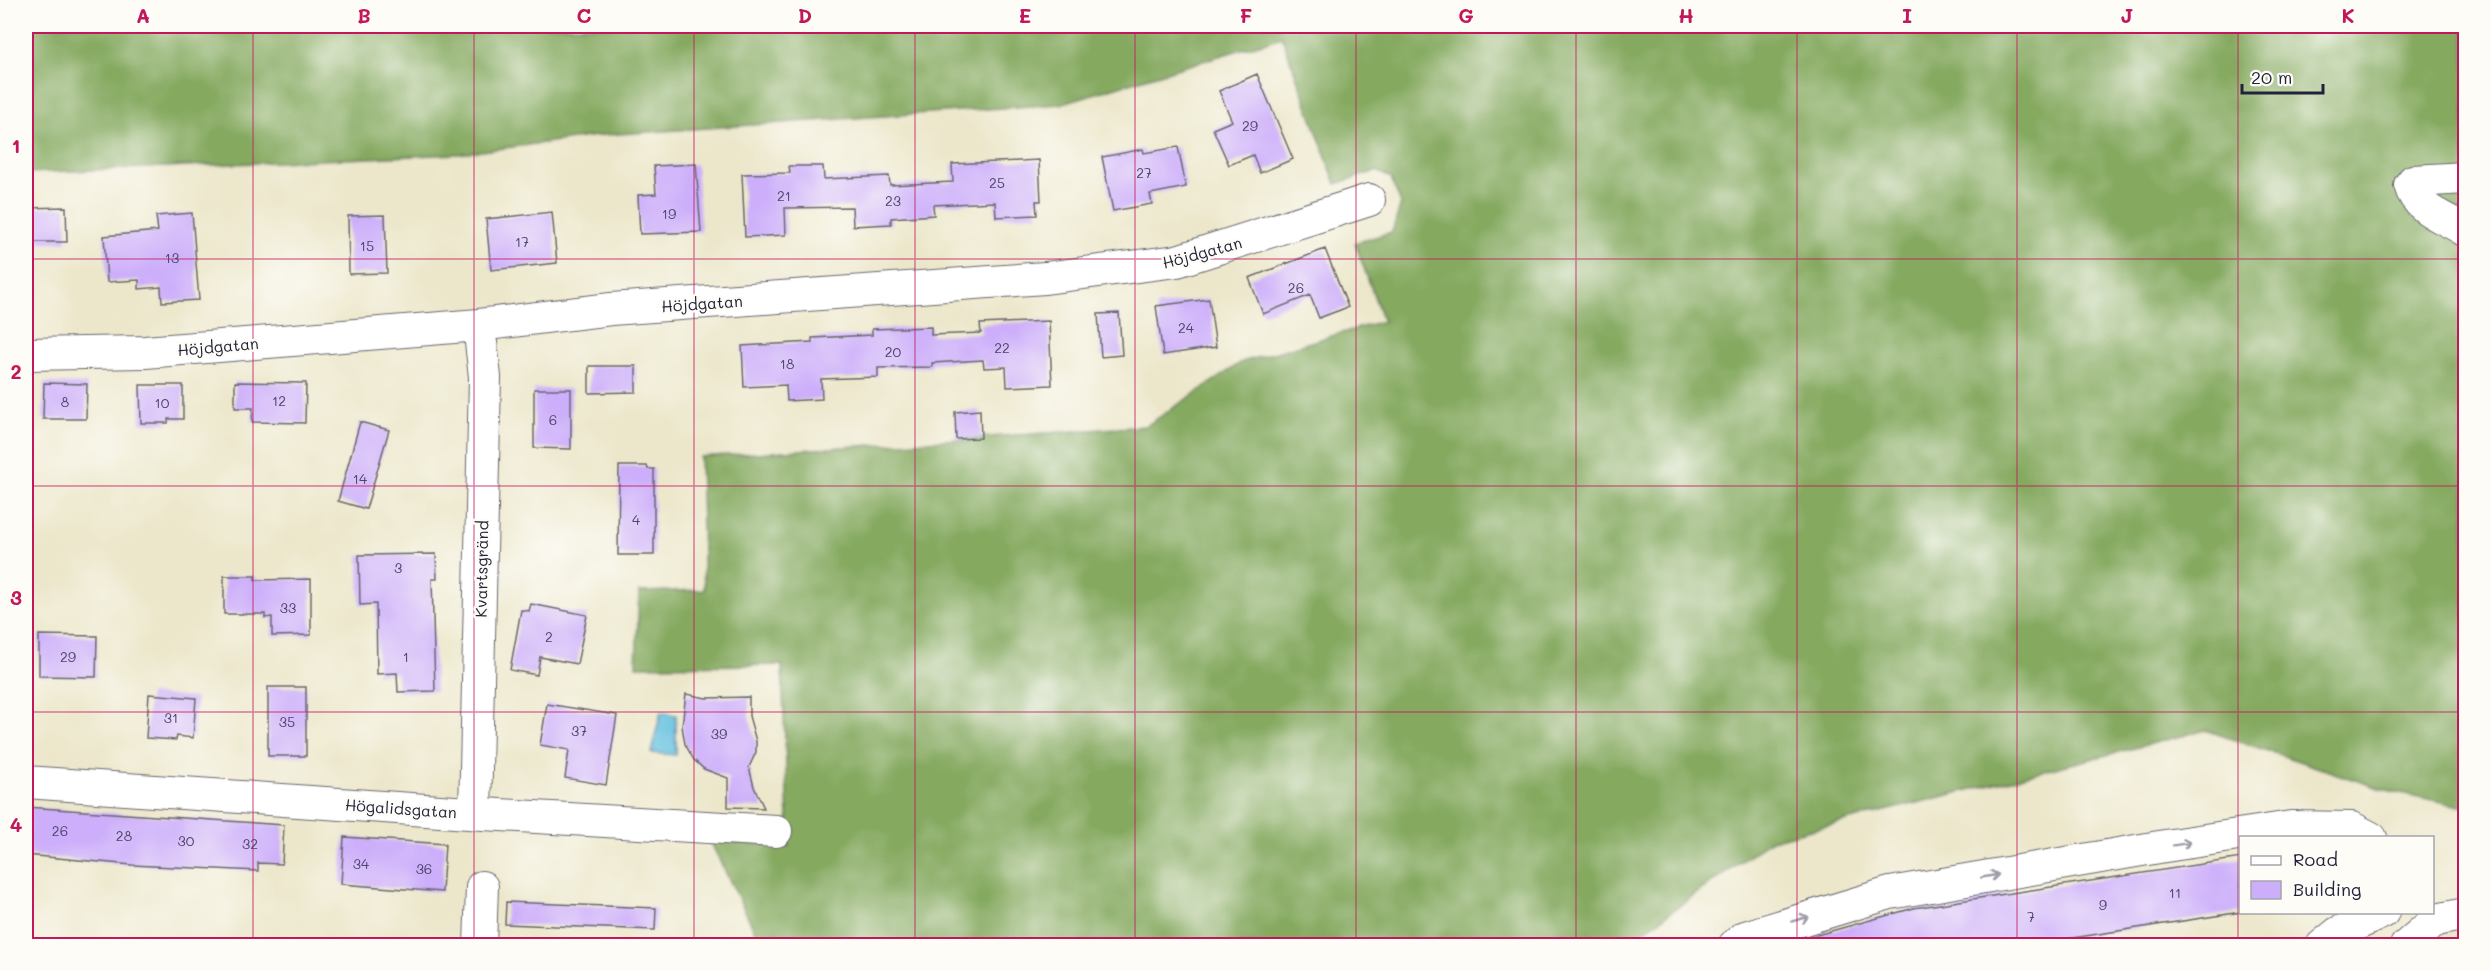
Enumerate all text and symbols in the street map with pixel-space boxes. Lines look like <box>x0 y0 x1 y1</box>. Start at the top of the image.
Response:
text: A <box>136 2 150 28</box>
text: B <box>357 2 371 28</box>
text: C <box>577 2 592 28</box>
text: D <box>798 2 812 28</box>
text: E <box>1019 2 1031 28</box>
text: F <box>1240 2 1253 28</box>
text: G <box>1458 2 1474 28</box>
text: H <box>1678 2 1694 28</box>
text: I <box>1902 2 1912 28</box>
text: J <box>2120 2 2134 28</box>
text: K <box>2341 2 2355 28</box>
scale bar <box>2242 57 2323 95</box>
text: 20 m <box>2251 65 2292 89</box>
house number: 29 <box>1242 116 1258 135</box>
text: 1 <box>12 132 20 158</box>
house number: 27 <box>1136 163 1152 182</box>
house number: 25 <box>989 173 1005 192</box>
house number: 21 <box>777 186 791 205</box>
house number: 23 <box>885 191 901 210</box>
house number: 19 <box>662 204 676 223</box>
street label: Höjdgatan <box>1160 231 1244 273</box>
house number: 17 <box>515 232 529 251</box>
house number: 15 <box>360 236 374 255</box>
house number: 13 <box>165 248 179 267</box>
house number: 26 <box>1288 278 1304 297</box>
street label: Höjdgatan <box>661 290 743 316</box>
house number: 24 <box>1178 318 1195 337</box>
street label: Höjdgatan <box>176 332 260 360</box>
house number: 22 <box>994 338 1010 357</box>
house number: 20 <box>885 342 902 361</box>
house number: 18 <box>780 354 794 373</box>
text: 2 <box>10 358 22 384</box>
house number: 12 <box>272 391 286 410</box>
house number: 8 <box>61 392 69 411</box>
house number: 10 <box>155 393 170 412</box>
house number: 6 <box>549 410 557 429</box>
house number: 14 <box>353 469 368 488</box>
house number: 4 <box>632 510 641 529</box>
street label: Kvartsgränd <box>470 520 492 618</box>
house number: 3 <box>394 558 402 577</box>
text: 3 <box>10 584 22 610</box>
house number: 33 <box>280 598 296 617</box>
house number: 2 <box>545 627 553 646</box>
house number: 29 <box>60 647 76 666</box>
house number: 1 <box>403 647 409 666</box>
house number: 31 <box>164 708 178 727</box>
house number: 35 <box>279 712 295 731</box>
house number: 37 <box>571 721 587 740</box>
house number: 39 <box>711 724 727 743</box>
street label: Högalidsgatan <box>344 794 458 822</box>
text: 4 <box>10 811 23 837</box>
house number: 26 <box>52 821 68 840</box>
house number: 28 <box>116 826 132 845</box>
house number: 30 <box>178 831 195 850</box>
house number: 32 <box>242 834 258 853</box>
legend <box>2239 836 2434 914</box>
one-way arrow <box>2172 838 2192 849</box>
text: Road <box>2293 847 2338 871</box>
house number: 34 <box>353 854 370 873</box>
house number: 36 <box>416 859 432 878</box>
one-way arrow <box>1980 870 2000 881</box>
text: Building <box>2293 877 2361 901</box>
house number: 11 <box>2169 883 2181 902</box>
house number: 9 <box>2099 895 2107 914</box>
house number: 7 <box>2027 907 2035 926</box>
one-way arrow <box>1790 913 1809 924</box>

